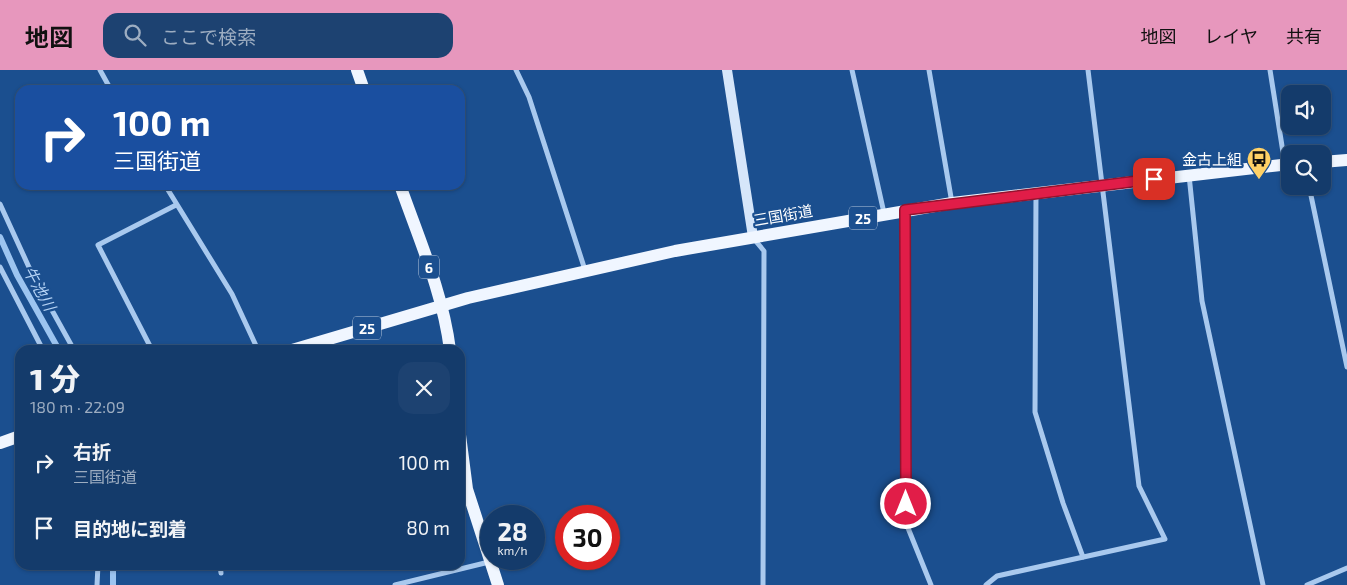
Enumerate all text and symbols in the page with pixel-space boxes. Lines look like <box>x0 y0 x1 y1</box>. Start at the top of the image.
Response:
search box <box>103 13 453 58</box>
icon: search <box>121 21 149 49</box>
text: 地図 <box>25 22 73 51</box>
text: ここで検索 <box>161 25 256 48</box>
text: 地図 <box>1141 25 1177 47</box>
text: レイヤ <box>1205 25 1258 47</box>
text: 共有 <box>1286 25 1322 47</box>
map controls <box>1281 85 1331 195</box>
button: sound <box>1281 85 1331 135</box>
text: 100 m <box>113 101 211 143</box>
icon: right <box>30 105 95 170</box>
button: search <box>1281 145 1331 195</box>
bus stop icon: 金古上組 <box>1246 146 1272 180</box>
text: 三国街道 <box>113 147 201 173</box>
place label: 金古上組 <box>1182 150 1242 168</box>
pin <box>1133 158 1175 200</box>
icon: arrive <box>1140 165 1168 193</box>
street label: 三国街道 <box>752 201 814 229</box>
road number: 25 <box>849 206 877 230</box>
road number: 6 <box>419 256 439 278</box>
water label: 牛池川 <box>20 262 61 315</box>
road number: 25 <box>353 317 381 340</box>
text: 1 分 <box>30 360 80 396</box>
button: close <box>398 362 450 414</box>
text: 180 m · 22:09 <box>30 397 125 416</box>
text: 右折 <box>73 440 111 463</box>
icon: right <box>30 449 58 477</box>
text: 100 m <box>399 451 450 474</box>
text: 三国街道 <box>73 467 137 486</box>
position arrow <box>879 477 931 529</box>
speed limit sign: 30 <box>555 505 620 570</box>
icon: arrive <box>30 514 58 542</box>
text: 80 m <box>406 516 450 539</box>
text: 28 <box>497 516 528 546</box>
text: 目的地に到着 <box>73 517 187 540</box>
text: km/h <box>498 543 527 557</box>

